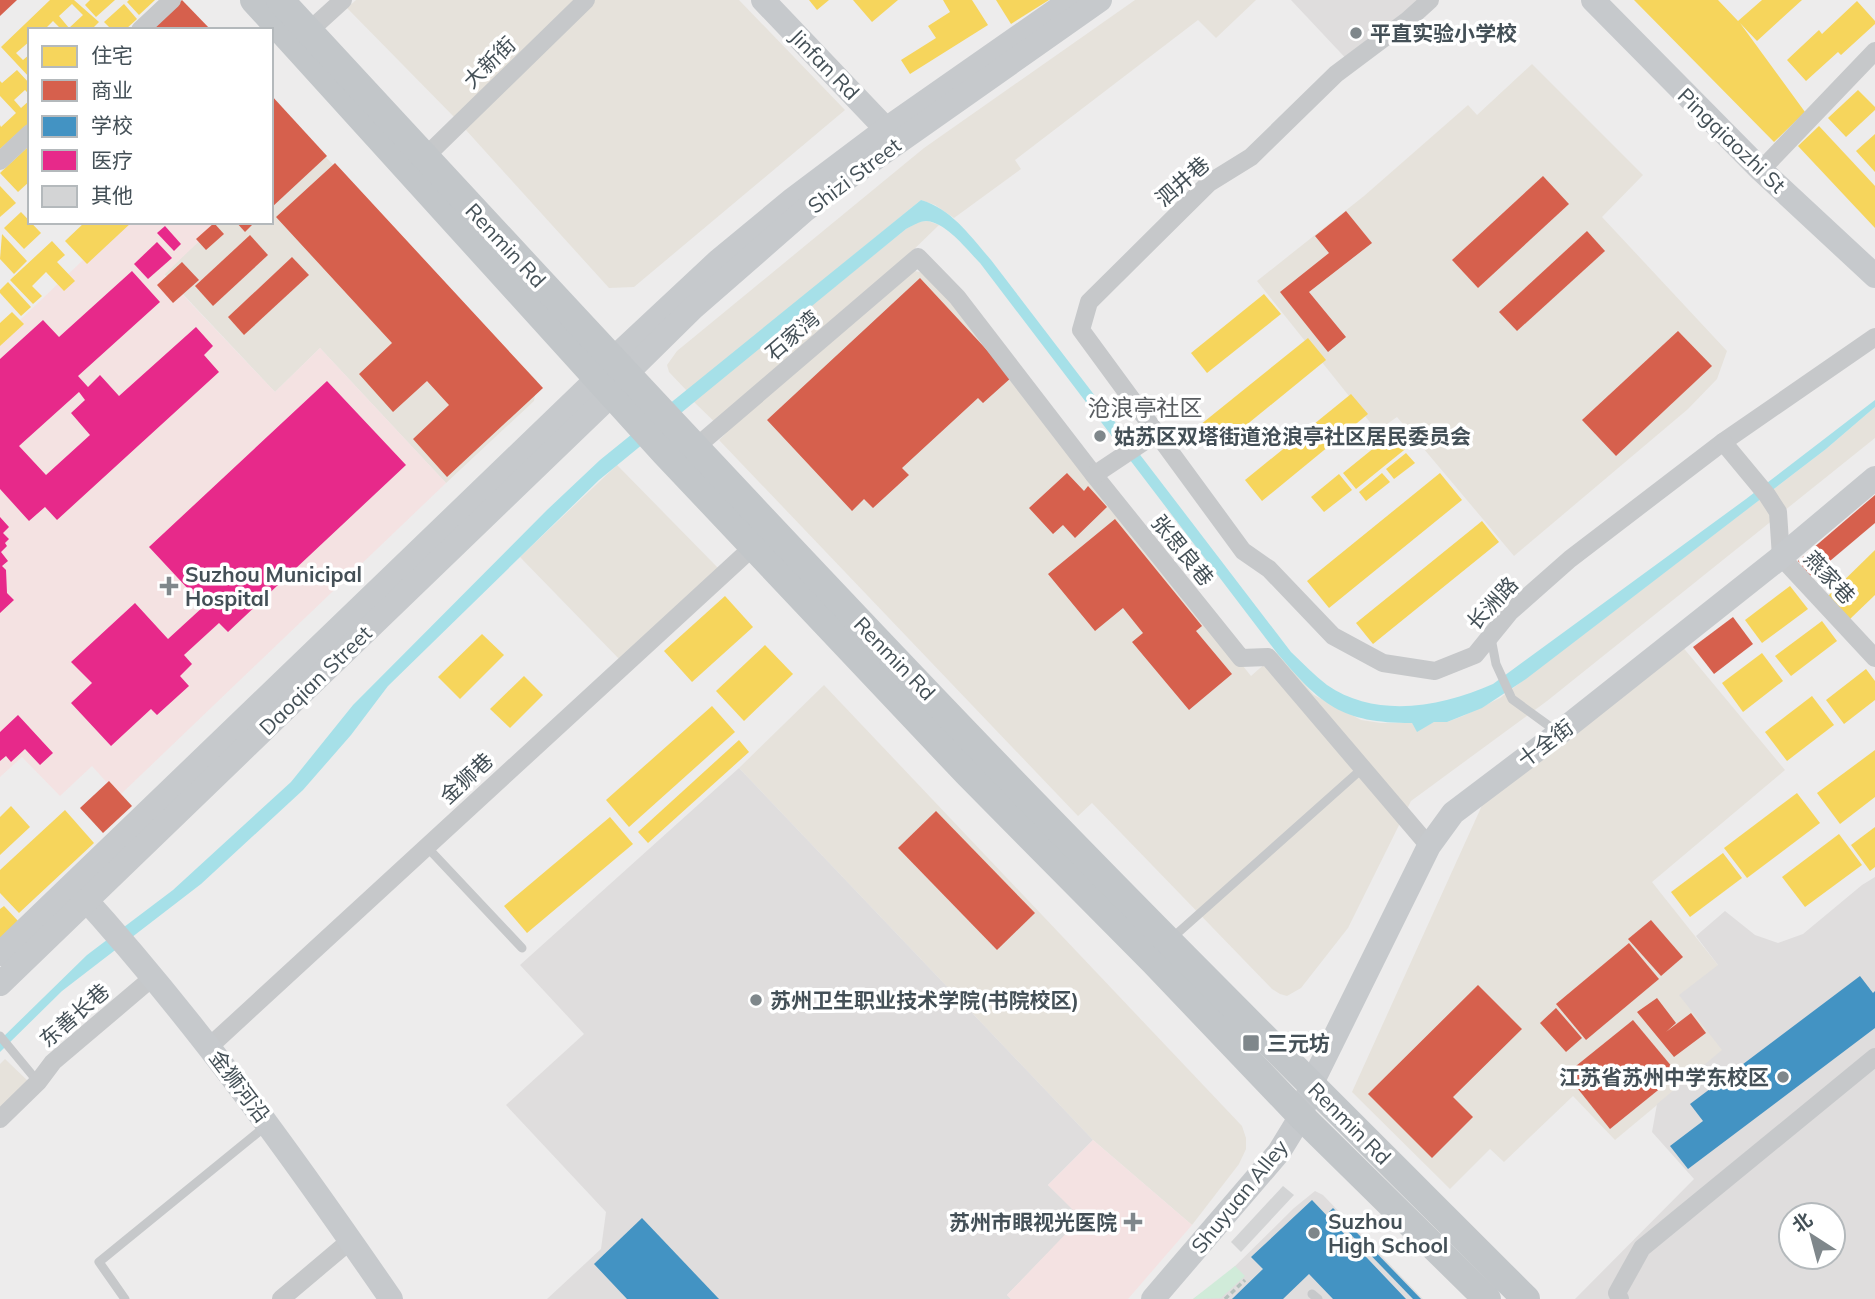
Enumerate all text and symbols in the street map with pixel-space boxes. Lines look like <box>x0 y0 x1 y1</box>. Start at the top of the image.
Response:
place label: 平直实验小学校 <box>1370 20 1517 46</box>
street label: Jinfan Rd <box>785 23 865 105</box>
marker: 平直实验小学校 <box>1348 25 1364 41</box>
legend <box>28 28 273 224</box>
street label: 大新街 <box>457 31 521 93</box>
text: 住宅 <box>91 42 133 68</box>
text: 商业 <box>91 77 133 103</box>
street label: Pingqiaozhi St <box>1673 82 1791 198</box>
text: 学校 <box>91 112 133 138</box>
street label: Shizi Street <box>802 132 906 218</box>
text: 医疗 <box>91 147 133 173</box>
street label: 泗井巷 <box>1150 151 1214 211</box>
text: 其他 <box>91 182 133 208</box>
street label: Renmin Rd <box>460 197 552 293</box>
street label: 石家湾 <box>760 305 824 365</box>
district label: 沧浪亭社区 <box>1088 393 1203 422</box>
place label: 姑苏区双塔街道沧浪亭社区居民委员会 <box>1114 423 1471 449</box>
marker: 姑苏区双塔街道沧浪亭社区居民委员会 <box>1092 428 1108 444</box>
street label: 张思良巷 <box>1146 509 1220 591</box>
street label: 燕家巷 <box>1799 545 1861 609</box>
place label: Suzhou Municipal Hospital <box>185 561 362 611</box>
street label: 长洲路 <box>1461 571 1523 635</box>
marker: Suzhou Municipal Hospital <box>159 576 179 596</box>
street label: Renmin Rd <box>849 611 941 705</box>
street label: Daoqian Street <box>253 620 377 740</box>
street label: 十全街 <box>1512 714 1578 772</box>
street label: 金狮巷 <box>434 747 498 809</box>
street label: 东善长巷 <box>34 978 114 1052</box>
place label: 苏州卫生职业技术学院(书院校区) <box>770 987 1079 1013</box>
marker: 苏州卫生职业技术学院(书院校区) <box>748 992 764 1008</box>
place label: 三元坊 <box>1267 1030 1330 1056</box>
marker: 三元坊 <box>1241 1033 1261 1053</box>
street label: 金狮河沿 <box>204 1045 276 1127</box>
place label: 江苏省苏州中学东校区 <box>1559 1064 1769 1090</box>
marker: 江苏省苏州中学东校区 <box>1775 1069 1791 1085</box>
street label: Renmin Rd <box>1303 1076 1397 1170</box>
street label: Shuyuan Alley <box>1185 1134 1293 1258</box>
north arrow <box>1777 1201 1847 1271</box>
text: 北 <box>1787 1207 1817 1238</box>
place label: Suzhou High School <box>1328 1208 1448 1258</box>
place label: 苏州市眼视光医院 <box>949 1209 1117 1235</box>
marker: 苏州市眼视光医院 <box>1123 1212 1143 1232</box>
marker: Suzhou High School <box>1306 1225 1322 1241</box>

